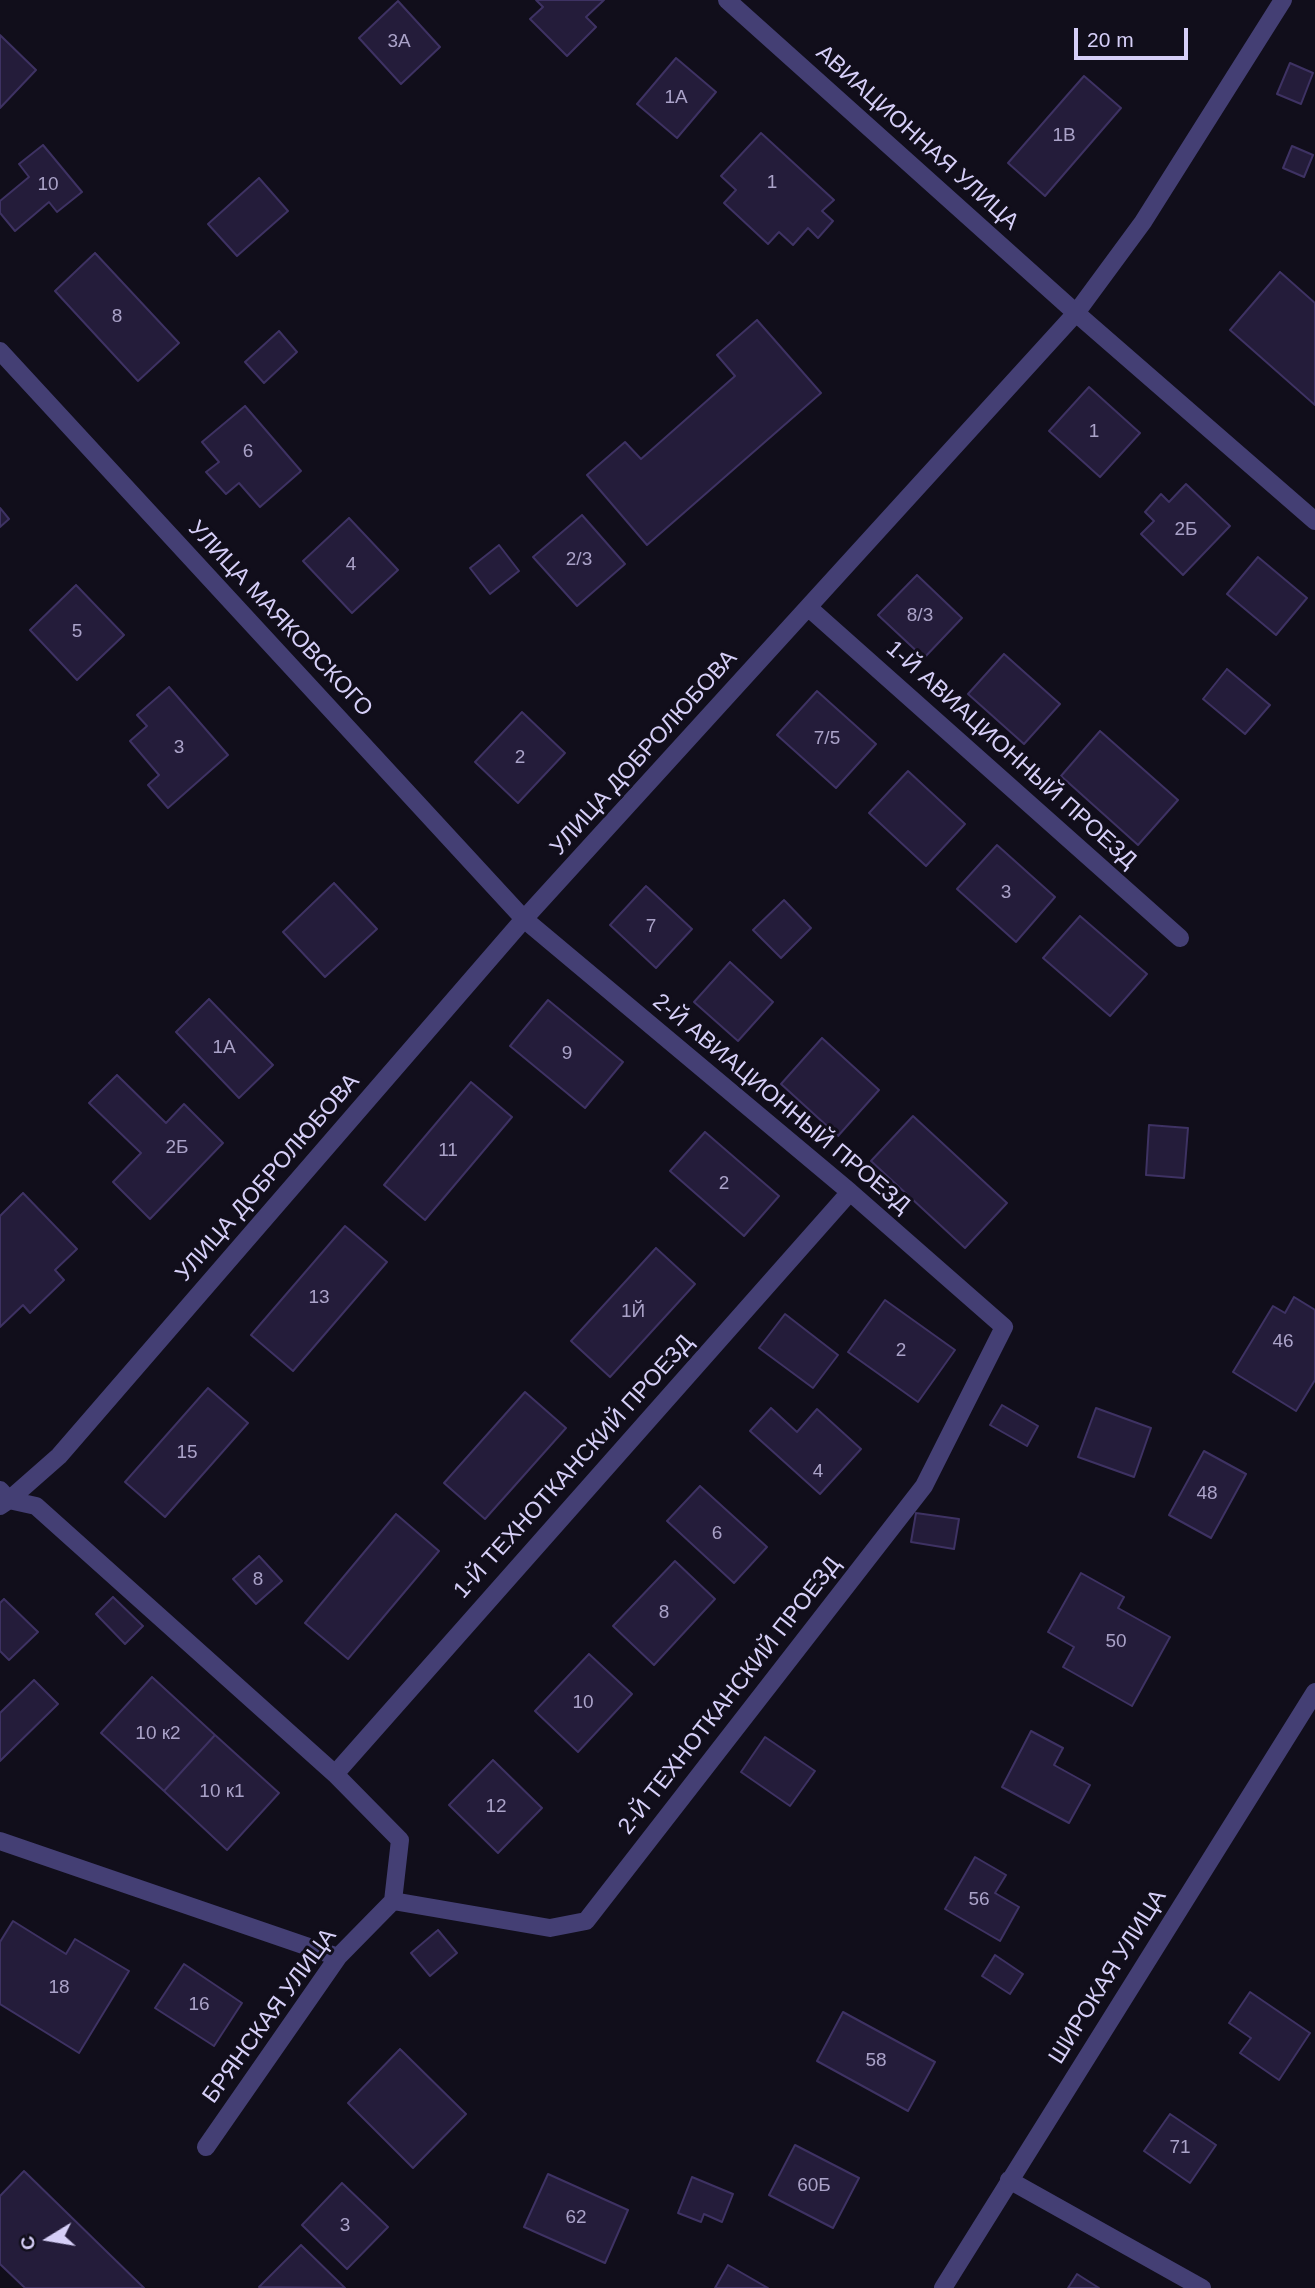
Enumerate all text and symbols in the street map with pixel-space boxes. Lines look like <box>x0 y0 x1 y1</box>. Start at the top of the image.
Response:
scale bar <box>1077 14 1191 58</box>
text: 20 m <box>1087 28 1134 51</box>
house number: 3А <box>387 31 411 53</box>
street label: АВИАЦИОННАЯ УЛИЦА <box>810 40 1024 236</box>
house number: 1А <box>664 87 688 109</box>
house number: 1В <box>1052 125 1076 147</box>
house number: 1 <box>767 172 777 194</box>
house number: 10 <box>37 174 59 196</box>
house number: 8 <box>112 306 122 328</box>
house number: 1 <box>1089 421 1099 443</box>
house number: 6 <box>243 441 253 463</box>
street label: УЛИЦА МАЯКОВСКОГО <box>182 515 378 723</box>
house number: 2Б <box>1174 519 1198 541</box>
house number: 2/3 <box>566 549 592 571</box>
house number: 4 <box>346 554 356 576</box>
house number: 8/3 <box>907 605 933 627</box>
house number: 5 <box>72 621 82 643</box>
street label: 1-Й АВИАЦИОННЫЙ ПРОЕЗД <box>880 635 1142 875</box>
street label: УЛИЦА ДОБРОЛЮБОВА <box>545 645 743 861</box>
house number: 7/5 <box>814 728 840 750</box>
house number: 3 <box>174 737 184 759</box>
house number: 2 <box>515 747 525 769</box>
house number: 3 <box>1001 882 1011 904</box>
house number: 7 <box>646 916 656 938</box>
street label: 2-Й АВИАЦИОННЫЙ ПРОЕЗД <box>647 988 915 1220</box>
house number: 1А <box>212 1037 236 1059</box>
house number: 9 <box>562 1043 572 1065</box>
street label: УЛИЦА ДОБРОЛЮБОВА <box>170 1068 366 1288</box>
house number: 2Б <box>165 1137 189 1159</box>
house number: 11 <box>438 1140 458 1162</box>
house number: 2 <box>719 1173 729 1195</box>
house number: 13 <box>308 1287 330 1309</box>
house number: 1Й <box>621 1301 645 1323</box>
street label: 1-Й ТЕХНОТКАНСКИЙ ПРОЕЗД <box>448 1330 700 1604</box>
house number: 46 <box>1272 1331 1294 1353</box>
house number: 2 <box>896 1340 906 1362</box>
house number: 15 <box>176 1442 198 1464</box>
house number: 4 <box>813 1461 823 1483</box>
house number: 48 <box>1196 1483 1218 1505</box>
house number: 6 <box>712 1523 722 1545</box>
street label: 2-Й ТЕХНОТКАНСКИЙ ПРОЕЗД <box>613 1552 847 1840</box>
house number: 8 <box>253 1569 263 1591</box>
house number: 8 <box>659 1602 669 1624</box>
house number: 50 <box>1105 1631 1127 1653</box>
house number: 10 <box>572 1692 594 1714</box>
house number: 10 к2 <box>135 1723 181 1745</box>
house number: 10 к1 <box>199 1781 245 1803</box>
house number: 12 <box>485 1796 507 1818</box>
street label: ШИРОКАЯ УЛИЦА <box>1043 1885 1173 2069</box>
house number: 56 <box>968 1889 990 1911</box>
street label: БРЯНСКАЯ УЛИЦА <box>197 1923 343 2109</box>
house number: 18 <box>48 1977 70 1999</box>
house number: 16 <box>188 1994 210 2016</box>
house number: 58 <box>865 2050 887 2072</box>
house number: 71 <box>1169 2137 1191 2159</box>
house number: 60Б <box>797 2175 831 2197</box>
north arrow <box>14 2204 84 2274</box>
house number: 62 <box>565 2207 587 2229</box>
house number: 3 <box>340 2215 350 2237</box>
text: С <box>16 2234 40 2252</box>

